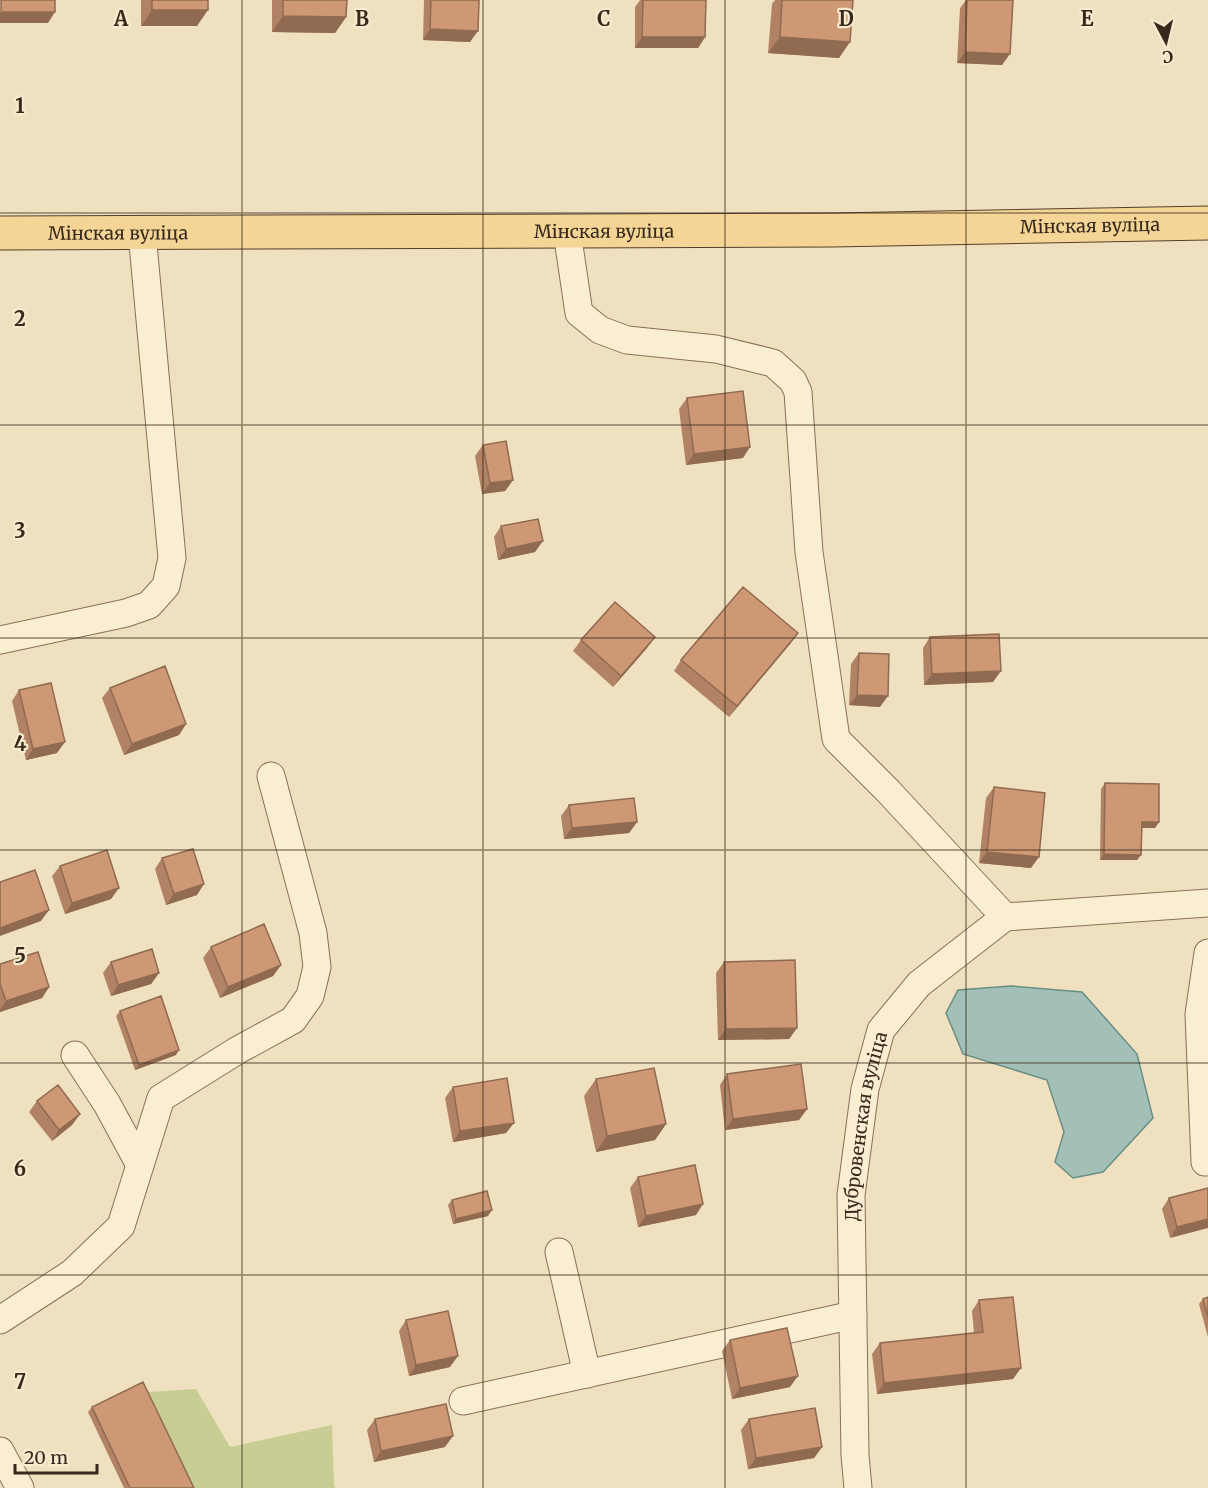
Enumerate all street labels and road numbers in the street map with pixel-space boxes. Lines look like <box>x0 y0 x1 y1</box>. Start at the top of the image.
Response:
street label: Мінская вуліца <box>1020 212 1161 238</box>
street label: Мінская вуліца <box>534 219 674 243</box>
street label: Мінская вуліца <box>48 221 188 244</box>
street label: Дубровенская вуліца <box>839 1029 892 1222</box>

